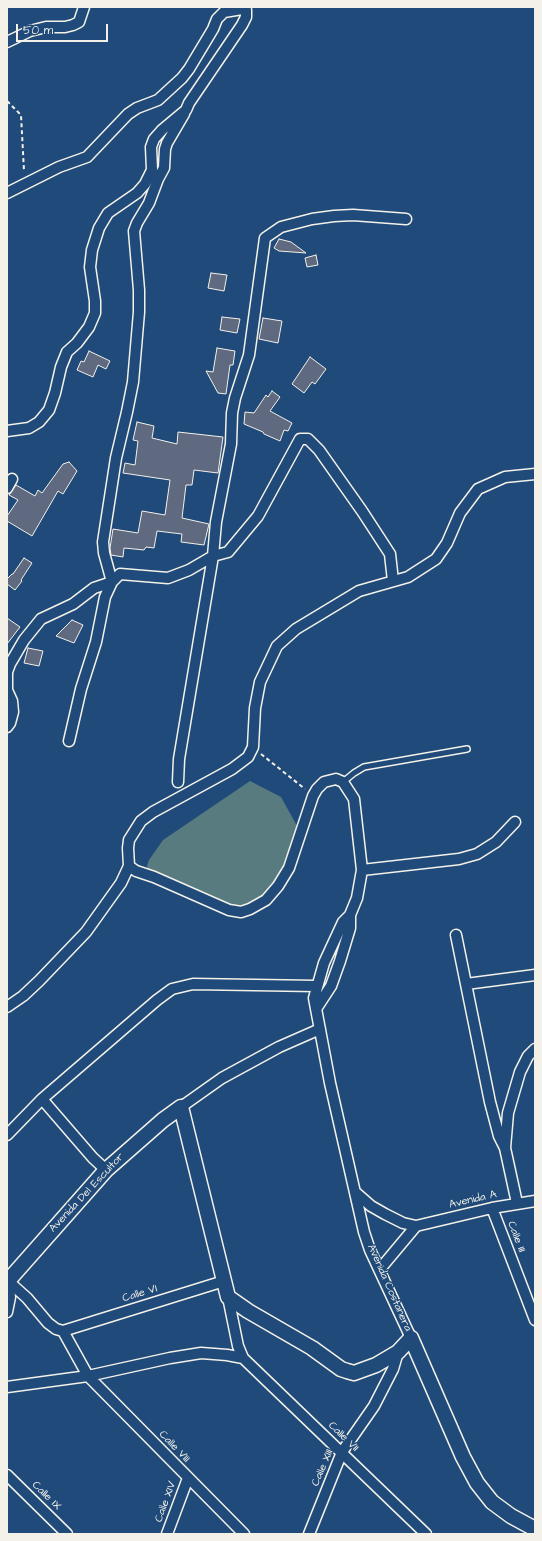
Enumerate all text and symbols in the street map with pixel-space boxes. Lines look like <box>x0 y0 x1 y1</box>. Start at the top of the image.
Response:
scale bar <box>18 16 110 42</box>
text: 50 m <box>23 22 53 39</box>
street label: Avenida Del Escultor <box>47 1151 127 1235</box>
street label: Avenida A <box>448 1188 498 1212</box>
street label: Calle III <box>504 1220 528 1254</box>
street label: Avenida Costanera <box>364 1242 414 1334</box>
street label: Calle VI <box>121 1282 159 1306</box>
street label: Calle VII <box>325 1419 361 1455</box>
street label: Calle VIII <box>156 1428 192 1466</box>
street label: Calle XIII <box>309 1448 337 1488</box>
street label: Calle IX <box>29 1479 63 1513</box>
street label: Calle XIV <box>153 1480 179 1524</box>

